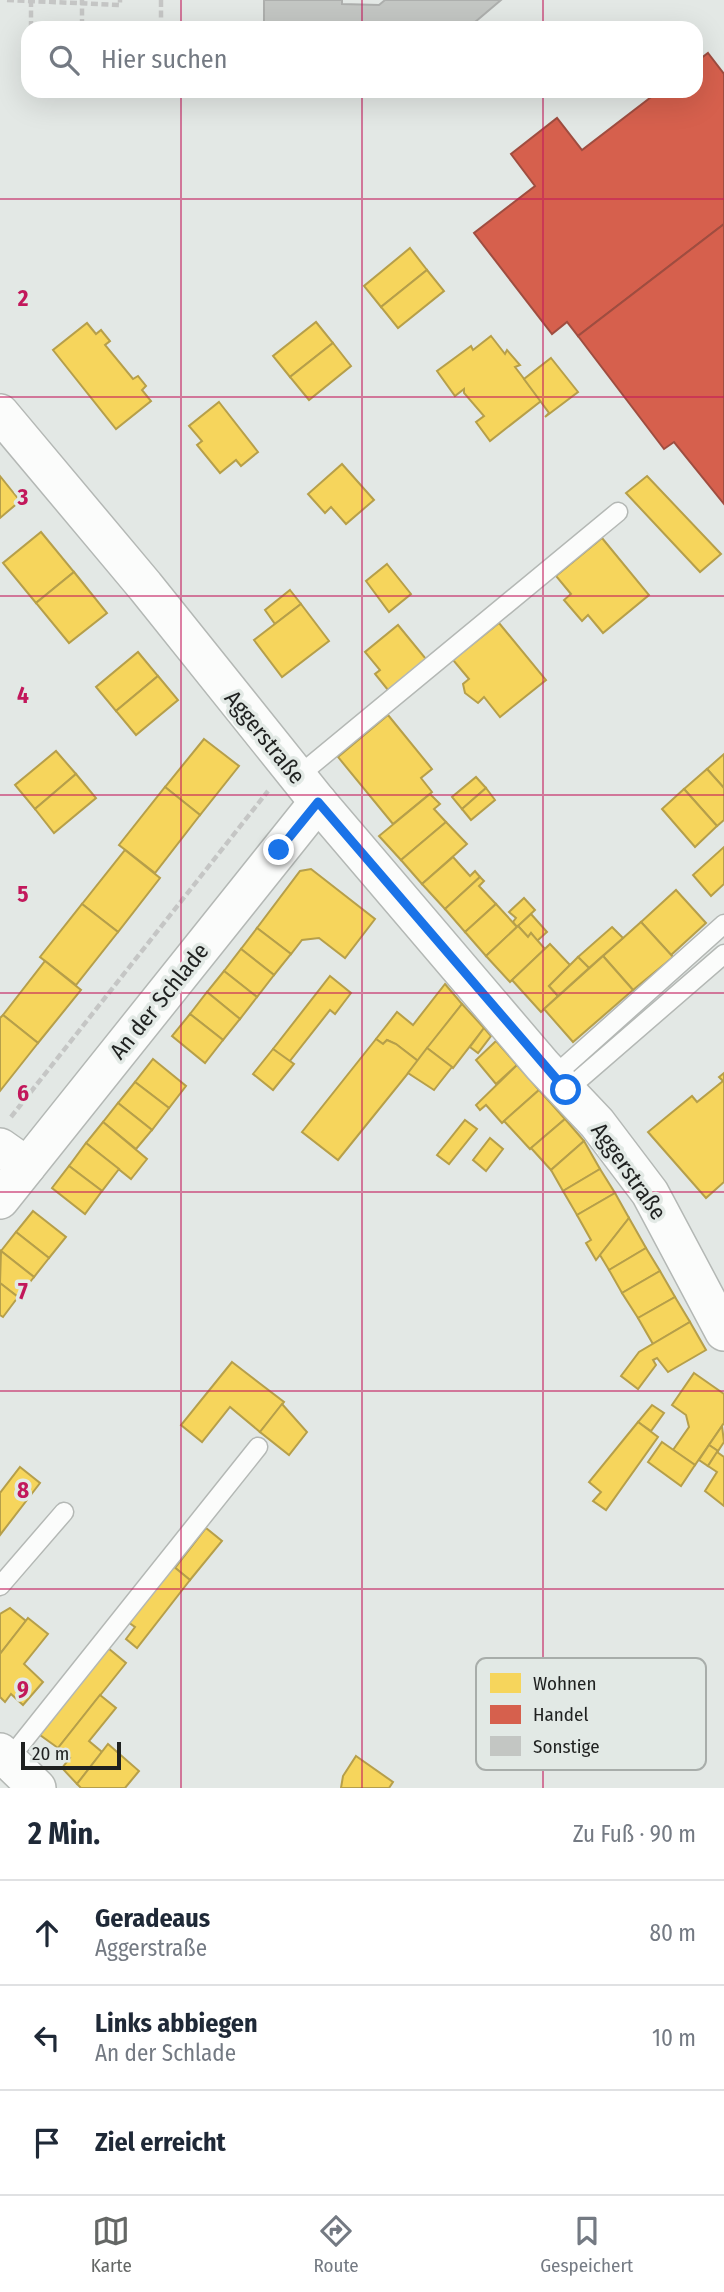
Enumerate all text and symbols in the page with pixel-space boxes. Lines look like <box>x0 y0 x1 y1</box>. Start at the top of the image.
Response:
search box <box>21 21 703 98</box>
icon: search <box>45 41 83 79</box>
text: Hier suchen <box>101 44 227 75</box>
text: 2 <box>17 284 29 312</box>
text: 3 <box>17 483 29 511</box>
text: 4 <box>17 681 29 709</box>
street label: Aggerstraße <box>219 685 311 789</box>
route end <box>263 834 294 865</box>
text: 5 <box>17 880 29 908</box>
street label: An der Schlade <box>104 937 214 1065</box>
route start <box>550 1074 581 1105</box>
text: 6 <box>17 1079 29 1107</box>
street label: Aggerstraße <box>585 1117 673 1225</box>
text: 7 <box>18 1277 28 1305</box>
text: 8 <box>17 1476 29 1504</box>
legend <box>476 1658 706 1770</box>
text: Wohnen <box>533 1672 596 1695</box>
text: 9 <box>17 1675 29 1703</box>
text: Handel <box>533 1703 588 1726</box>
text: Sonstige <box>533 1735 600 1758</box>
scale bar <box>21 1739 121 1771</box>
text: 20 m <box>32 1742 69 1765</box>
text: 2 Min. <box>28 1816 100 1852</box>
text: Zu Fuß · 90 m <box>573 1820 696 1848</box>
text: Geradeaus <box>95 1903 210 1934</box>
icon: ahead <box>28 1914 66 1952</box>
text: 80 m <box>649 1919 696 1947</box>
text: Aggerstraße <box>95 1934 207 1962</box>
text: Links abbiegen <box>95 2008 258 2039</box>
icon: left <box>28 2019 66 2057</box>
text: 10 m <box>652 2024 696 2052</box>
text: An der Schlade <box>95 2039 236 2067</box>
icon: arrive <box>28 2124 66 2162</box>
text: Ziel erreicht <box>95 2127 226 2158</box>
tab: Karte <box>91 2212 132 2277</box>
tab: Route <box>313 2212 359 2277</box>
tab: Gespeichert <box>540 2212 633 2277</box>

